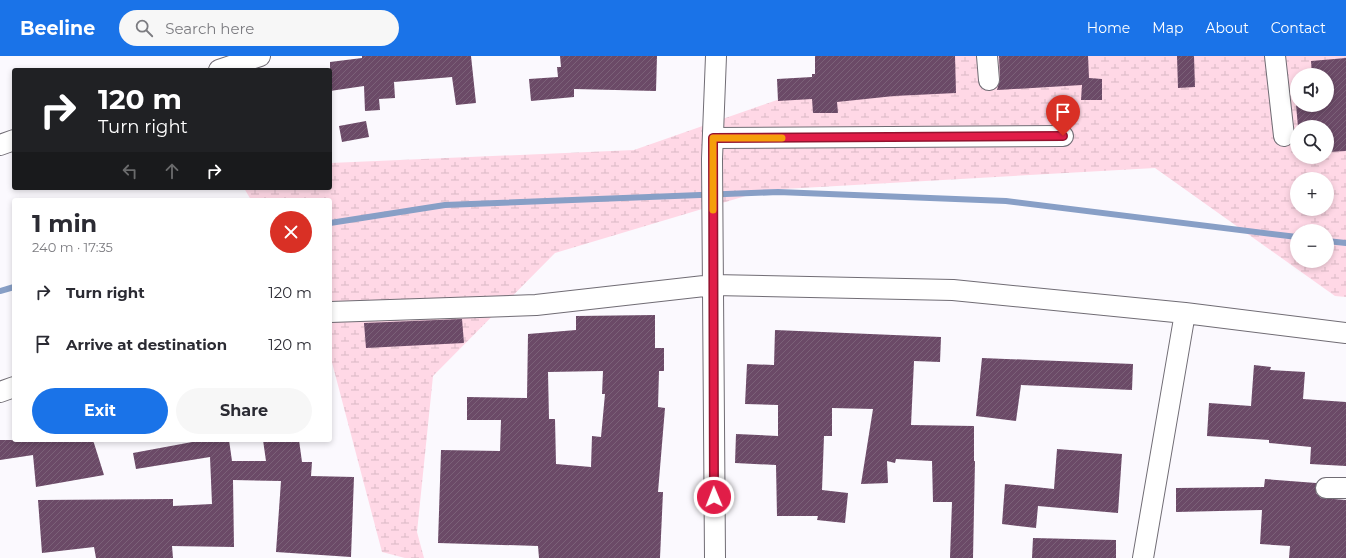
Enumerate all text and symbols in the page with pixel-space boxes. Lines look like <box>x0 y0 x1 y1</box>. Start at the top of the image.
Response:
search box <box>119 10 399 46</box>
text: Beeline <box>20 17 95 40</box>
icon: search <box>133 17 155 39</box>
text: Search here <box>165 19 254 38</box>
text: Home <box>1087 19 1130 37</box>
text: Map <box>1152 19 1183 37</box>
text: About <box>1205 19 1249 37</box>
text: Contact <box>1271 19 1326 37</box>
map controls <box>1290 68 1334 268</box>
button: sound <box>1290 68 1334 112</box>
text: 120 m <box>98 82 182 116</box>
icon: right <box>32 84 84 136</box>
pin <box>1046 95 1080 136</box>
icon: arrive <box>1052 101 1074 123</box>
text: Turn right <box>98 116 188 138</box>
button: search <box>1290 120 1334 164</box>
icon: left <box>119 160 141 182</box>
icon: ahead <box>161 160 183 182</box>
icon: right <box>203 160 225 182</box>
button: + <box>1290 172 1334 216</box>
text: 1 min <box>32 209 97 238</box>
button: close <box>270 211 312 253</box>
button: − <box>1290 224 1334 268</box>
text: 240 m · 17:35 <box>32 239 113 255</box>
icon: right <box>32 281 54 303</box>
text: Turn right <box>66 283 145 302</box>
text: 120 m <box>268 283 312 302</box>
icon: arrive <box>32 333 54 355</box>
text: Arrive at destination <box>66 335 227 354</box>
text: 120 m <box>268 335 312 354</box>
button: Exit <box>32 388 168 434</box>
button: Share <box>176 388 312 434</box>
position arrow <box>693 476 735 518</box>

